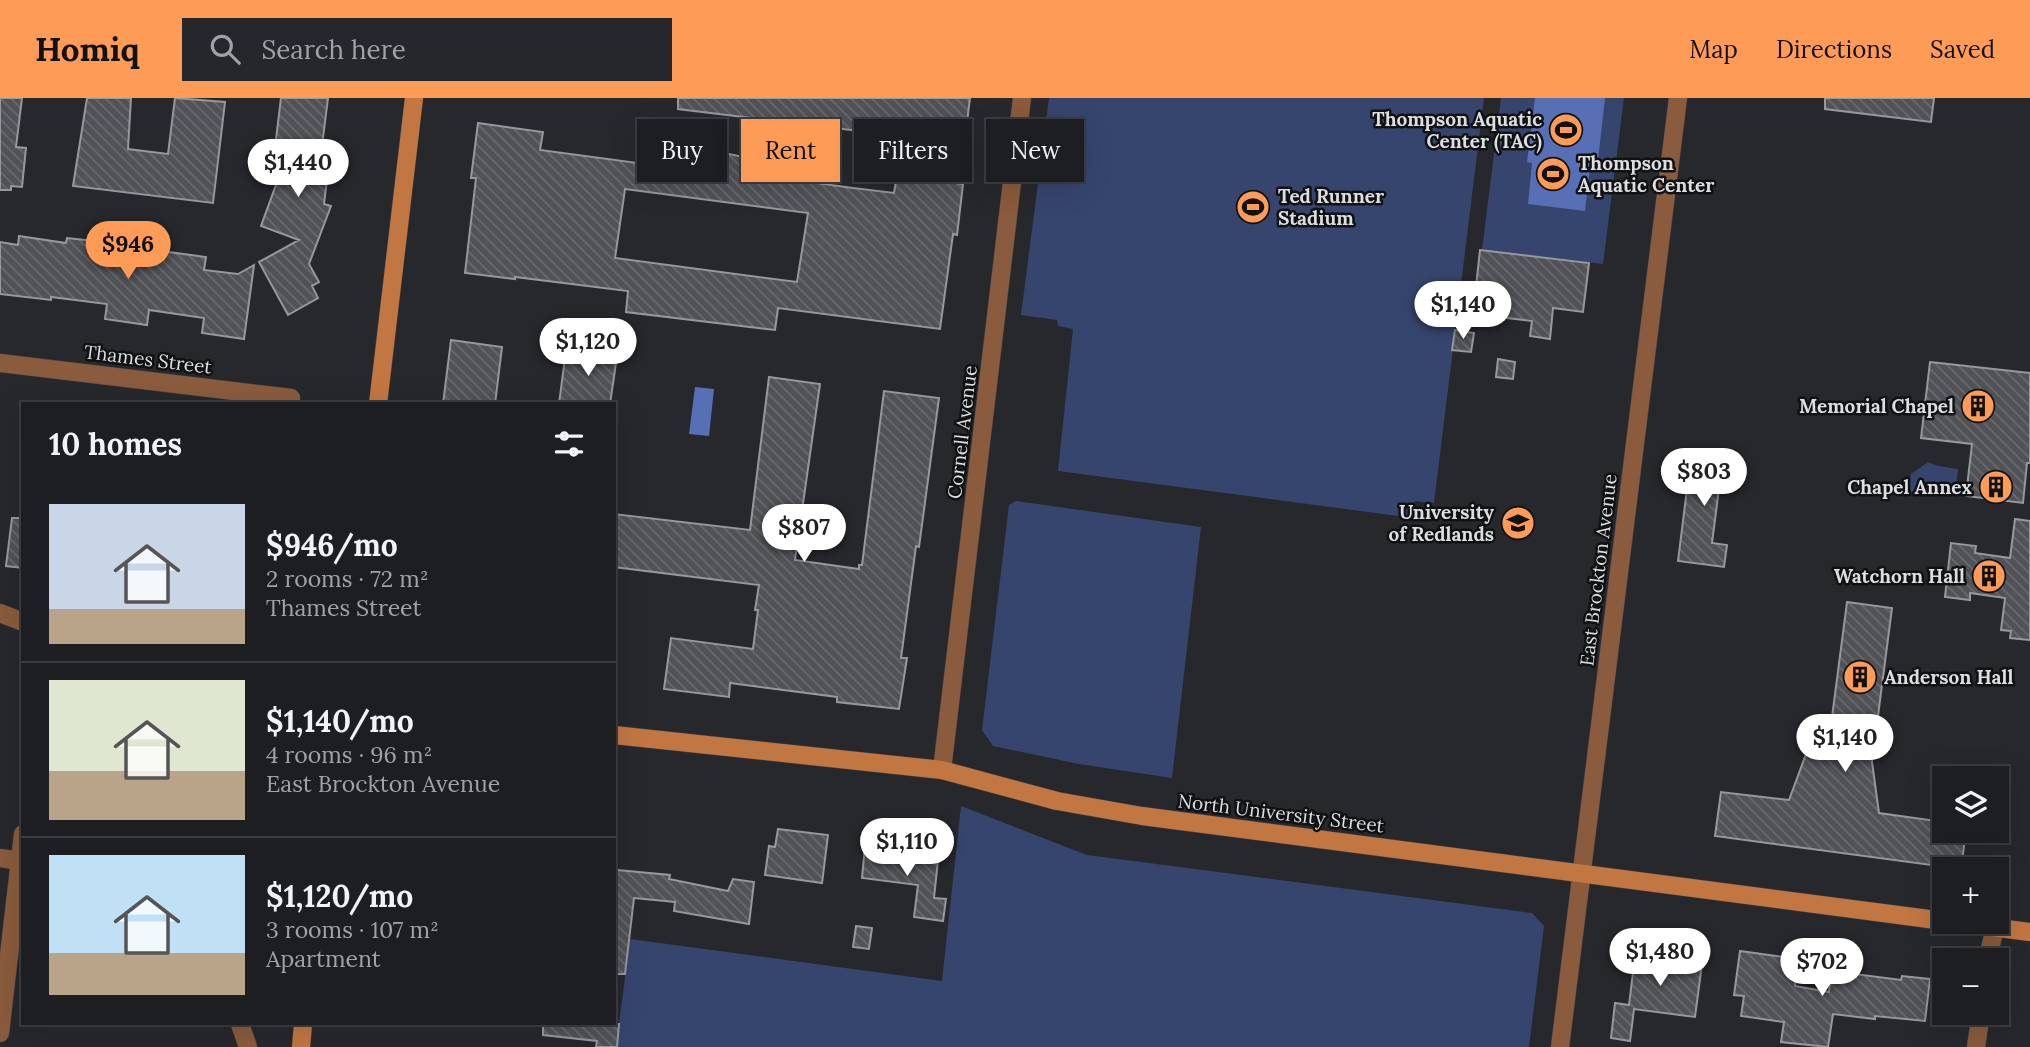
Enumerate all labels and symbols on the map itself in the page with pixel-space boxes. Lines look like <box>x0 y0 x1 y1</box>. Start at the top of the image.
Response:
place label: Thompson Aquatic Center (TAC) <box>1372 107 1542 154</box>
sports icon: Thompson Aquatic Center (TAC) <box>1547 111 1585 149</box>
pin: $1,440 <box>241 140 355 199</box>
place label: Thompson Aquatic Center <box>1578 151 1714 197</box>
sports icon: Thompson Aquatic Center <box>1534 155 1572 193</box>
place label: Ted Runner Stadium <box>1278 184 1384 230</box>
sports icon: Ted Runner Stadium <box>1234 188 1272 226</box>
pin: $946 <box>87 222 169 281</box>
pin: $1,140 <box>1406 282 1520 341</box>
pin: $1,120 <box>531 318 645 378</box>
street label: Thames Street <box>83 339 214 379</box>
street label: Cornell Avenue <box>942 364 982 500</box>
building icon: Memorial Chapel <box>1959 387 1997 425</box>
place label: Memorial Chapel <box>1799 394 1954 418</box>
pin: $803 <box>1663 448 1745 508</box>
building icon: Chapel Annex <box>1977 468 2015 506</box>
street label: East Brockton Avenue <box>1574 473 1622 667</box>
place label: Chapel Annex <box>1847 475 1973 499</box>
place label: University of Redlands <box>1388 500 1495 546</box>
pin: $807 <box>763 504 845 564</box>
school or university icon: University of Redlands <box>1499 504 1537 542</box>
building icon: Watchorn Hall <box>1970 557 2008 595</box>
place label: Watchorn Hall <box>1834 564 1965 588</box>
building icon: Anderson Hall <box>1841 658 1879 696</box>
place label: Anderson Hall <box>1884 665 2013 689</box>
pin: $1,140 <box>1788 714 1902 774</box>
street label: North University Street <box>1177 788 1386 838</box>
pin: $1,110 <box>850 818 964 878</box>
pin: $1,480 <box>1603 928 1717 988</box>
pin: $702 <box>1781 939 1863 998</box>

